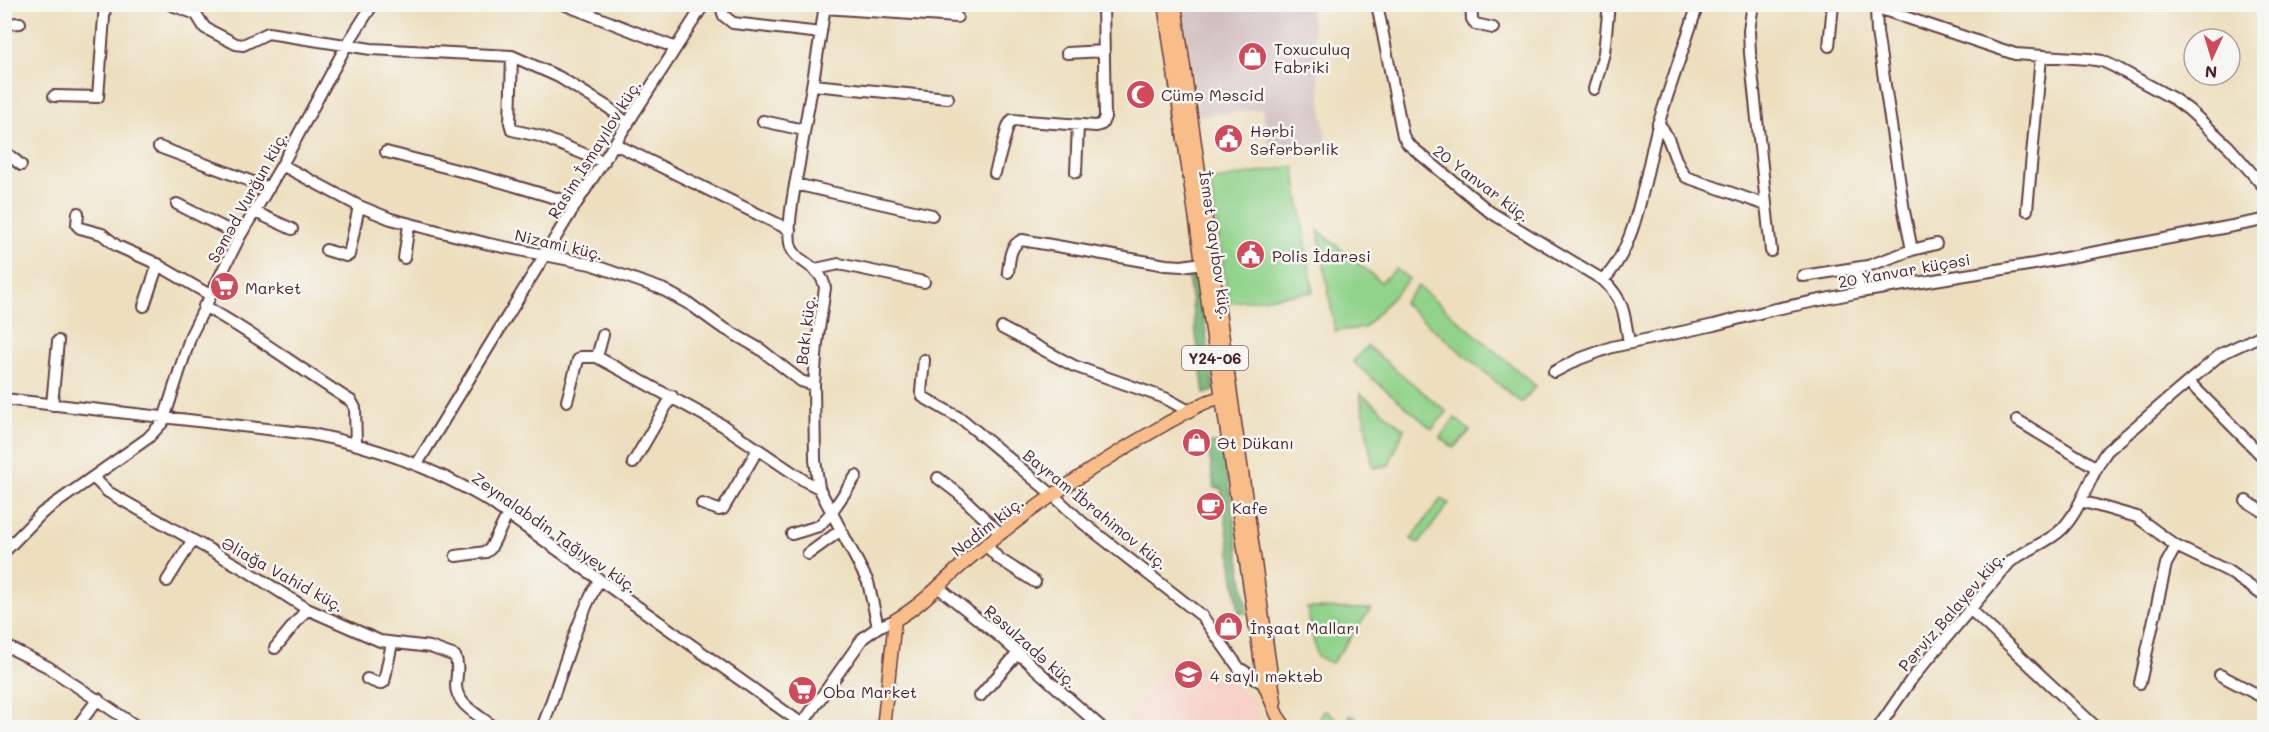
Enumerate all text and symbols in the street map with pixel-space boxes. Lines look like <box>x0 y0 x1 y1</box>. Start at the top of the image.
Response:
north arrow <box>2182 27 2242 87</box>
place label: Toxuculuq Fabriki <box>1274 38 1350 77</box>
shop icon: Toxuculuq Fabriki <box>1237 41 1269 73</box>
text: N <box>2204 62 2218 83</box>
street label: Rasim İsmayılov küç. <box>543 76 645 222</box>
mosque icon: Cümə Məscid <box>1124 78 1156 110</box>
place label: Cümə Məscid <box>1161 84 1264 105</box>
place label: Hərbi Səfərbərlik <box>1250 120 1339 159</box>
public building icon: Hərbi Səfərbərlik <box>1213 123 1245 155</box>
street label: Səməd Vurğun küç. <box>202 127 292 267</box>
street label: 20 Yanvar küç. <box>1429 140 1535 226</box>
street label: İsmət Qayıbov küç. <box>1195 169 1237 321</box>
street label: Nizami küç. <box>513 224 605 264</box>
public building icon: Polis İdarəsi <box>1235 239 1267 271</box>
place label: Polis İdarəsi <box>1272 245 1371 266</box>
street label: 20 Yanvar küçəsi <box>1836 248 1972 292</box>
supermarket icon: Market <box>208 271 240 303</box>
place label: Market <box>245 277 301 298</box>
street label: Bakı küç. <box>790 294 820 366</box>
road number: Y24-06 <box>1182 346 1248 370</box>
shop icon: Ət Dükanı <box>1180 426 1212 458</box>
place label: Ət Dükanı <box>1217 432 1294 453</box>
street label: Bayram İbrahimov küç. <box>1019 444 1173 574</box>
street label: Zeynalabdin Tağıyev küç. <box>468 467 642 597</box>
street label: Nadim küç. <box>947 491 1027 561</box>
cafe icon: Kafe <box>1195 491 1227 523</box>
place label: Kafe <box>1232 497 1268 518</box>
street label: Əliağa Vahid küç. <box>218 532 348 616</box>
street label: Pərviz Balayev küç. <box>1893 547 2009 675</box>
street label: Rəsulzadə küç. <box>980 600 1082 692</box>
shop icon: İnşaat Malları <box>1213 611 1245 643</box>
place label: İnşaat Malları <box>1250 617 1360 638</box>
school or university icon: 4 saylı məktəb <box>1173 659 1205 691</box>
place label: 4 saylı məktəb <box>1210 665 1323 686</box>
supermarket icon: Oba Market <box>786 675 818 707</box>
place label: Oba Market <box>823 681 917 702</box>

